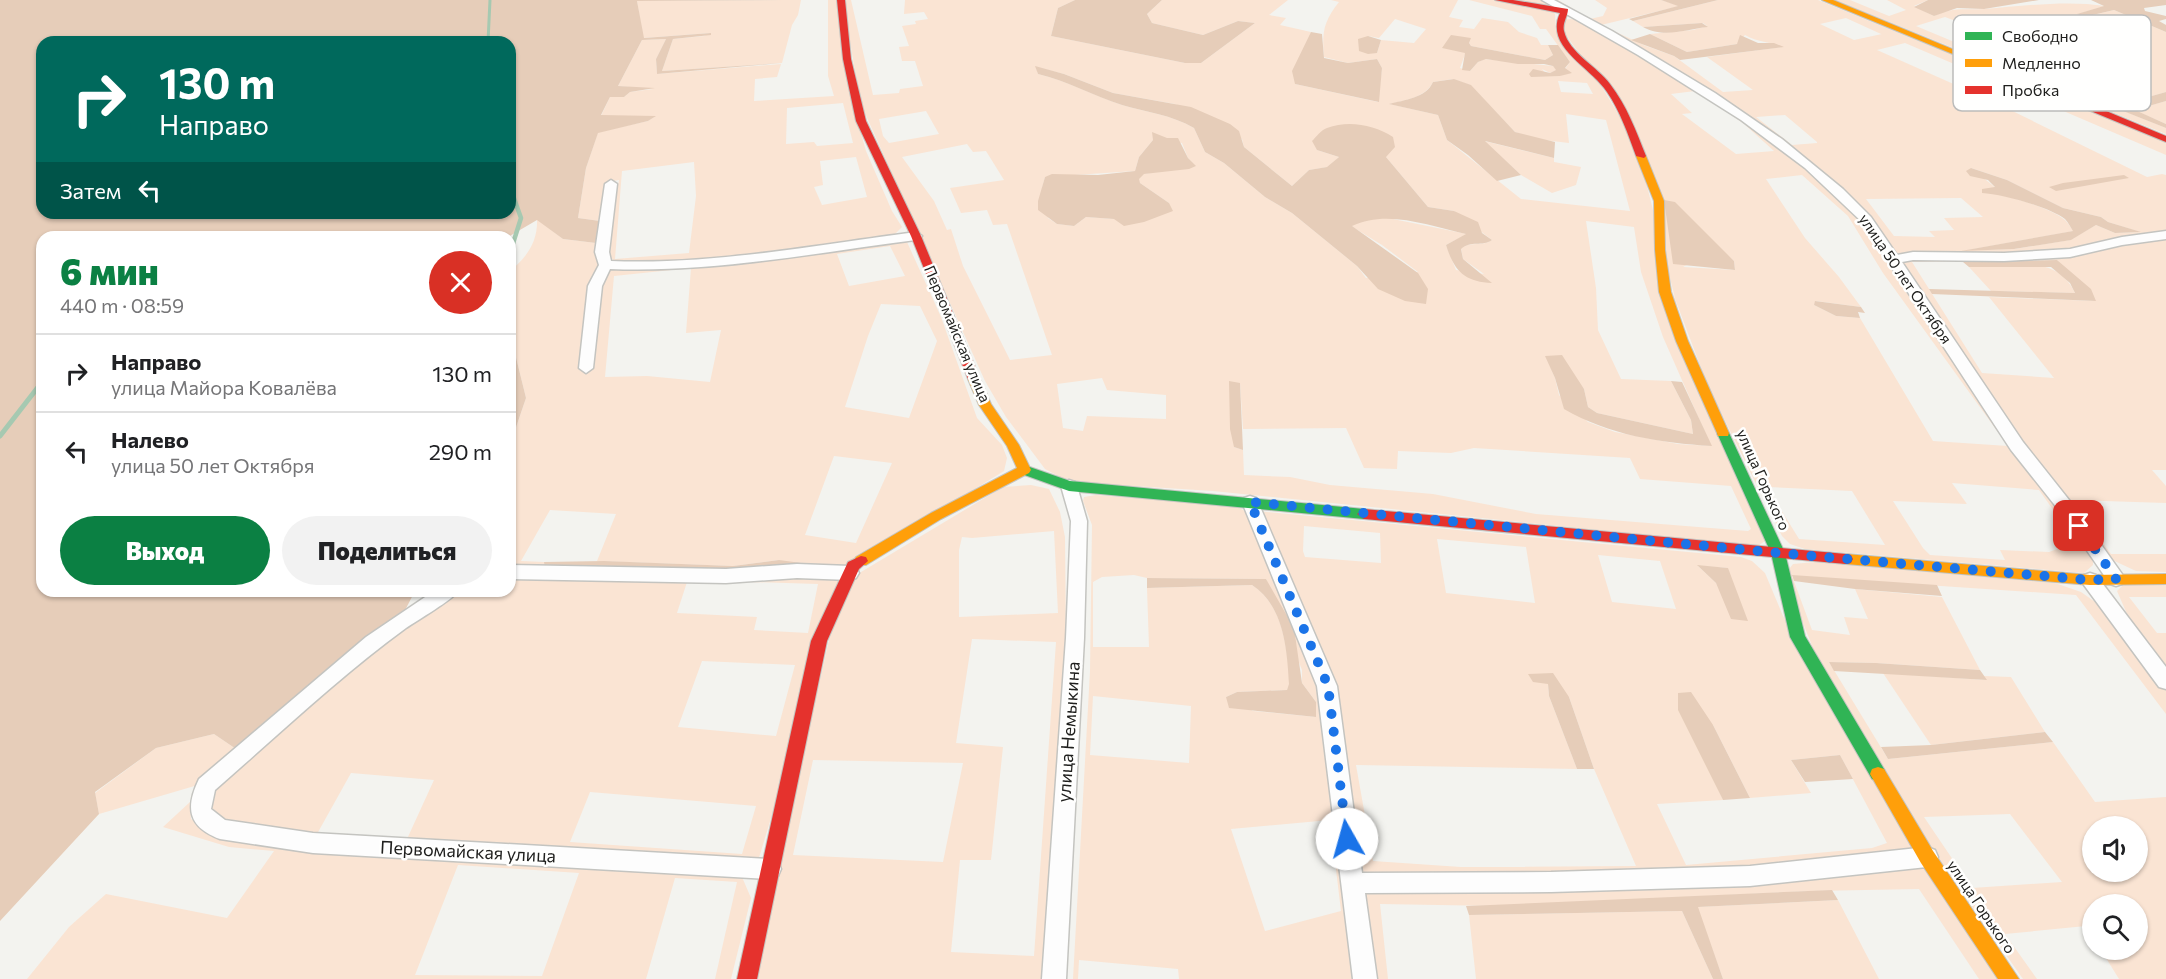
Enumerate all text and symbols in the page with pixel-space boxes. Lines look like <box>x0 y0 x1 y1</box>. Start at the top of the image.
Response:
legend <box>1953 15 2151 111</box>
text: Свободно <box>2002 26 2078 45</box>
text: Медленно <box>2002 53 2081 72</box>
text: 130 m <box>159 56 275 108</box>
icon: right <box>60 60 138 138</box>
text: Пробка <box>2002 80 2059 99</box>
text: Направо <box>159 108 269 141</box>
icon: left <box>133 174 166 207</box>
text: Затем <box>60 177 121 204</box>
street label: улица 50 лет Октября <box>1856 210 1956 347</box>
text: 6 мин <box>60 248 159 292</box>
button: close <box>429 251 492 314</box>
street label: Первомайская улица <box>921 263 995 405</box>
text: 440 m · 08:59 <box>60 293 184 317</box>
text: Направо <box>111 348 201 375</box>
icon: right <box>60 357 93 390</box>
text: 130 m <box>432 360 492 387</box>
text: улица Майора Ковалёва <box>111 375 337 399</box>
text: Налево <box>111 426 189 453</box>
street label: улица Горького <box>1734 426 1794 533</box>
icon: left <box>60 435 93 468</box>
text: 290 m <box>429 438 492 465</box>
text: улица 50 лет Октября <box>111 453 315 477</box>
pin <box>2053 500 2104 551</box>
icon: arrive <box>2062 509 2095 542</box>
button: Выход <box>60 516 270 585</box>
button: Поделиться <box>282 516 492 585</box>
street label: улица Немыкина <box>1052 661 1084 803</box>
position arrow <box>1315 807 1379 871</box>
map controls <box>2082 816 2148 960</box>
button: sound <box>2082 816 2148 882</box>
street label: Первомайская улица <box>379 835 557 867</box>
street label: улица Горького <box>1944 856 2020 957</box>
button: search <box>2082 894 2148 960</box>

